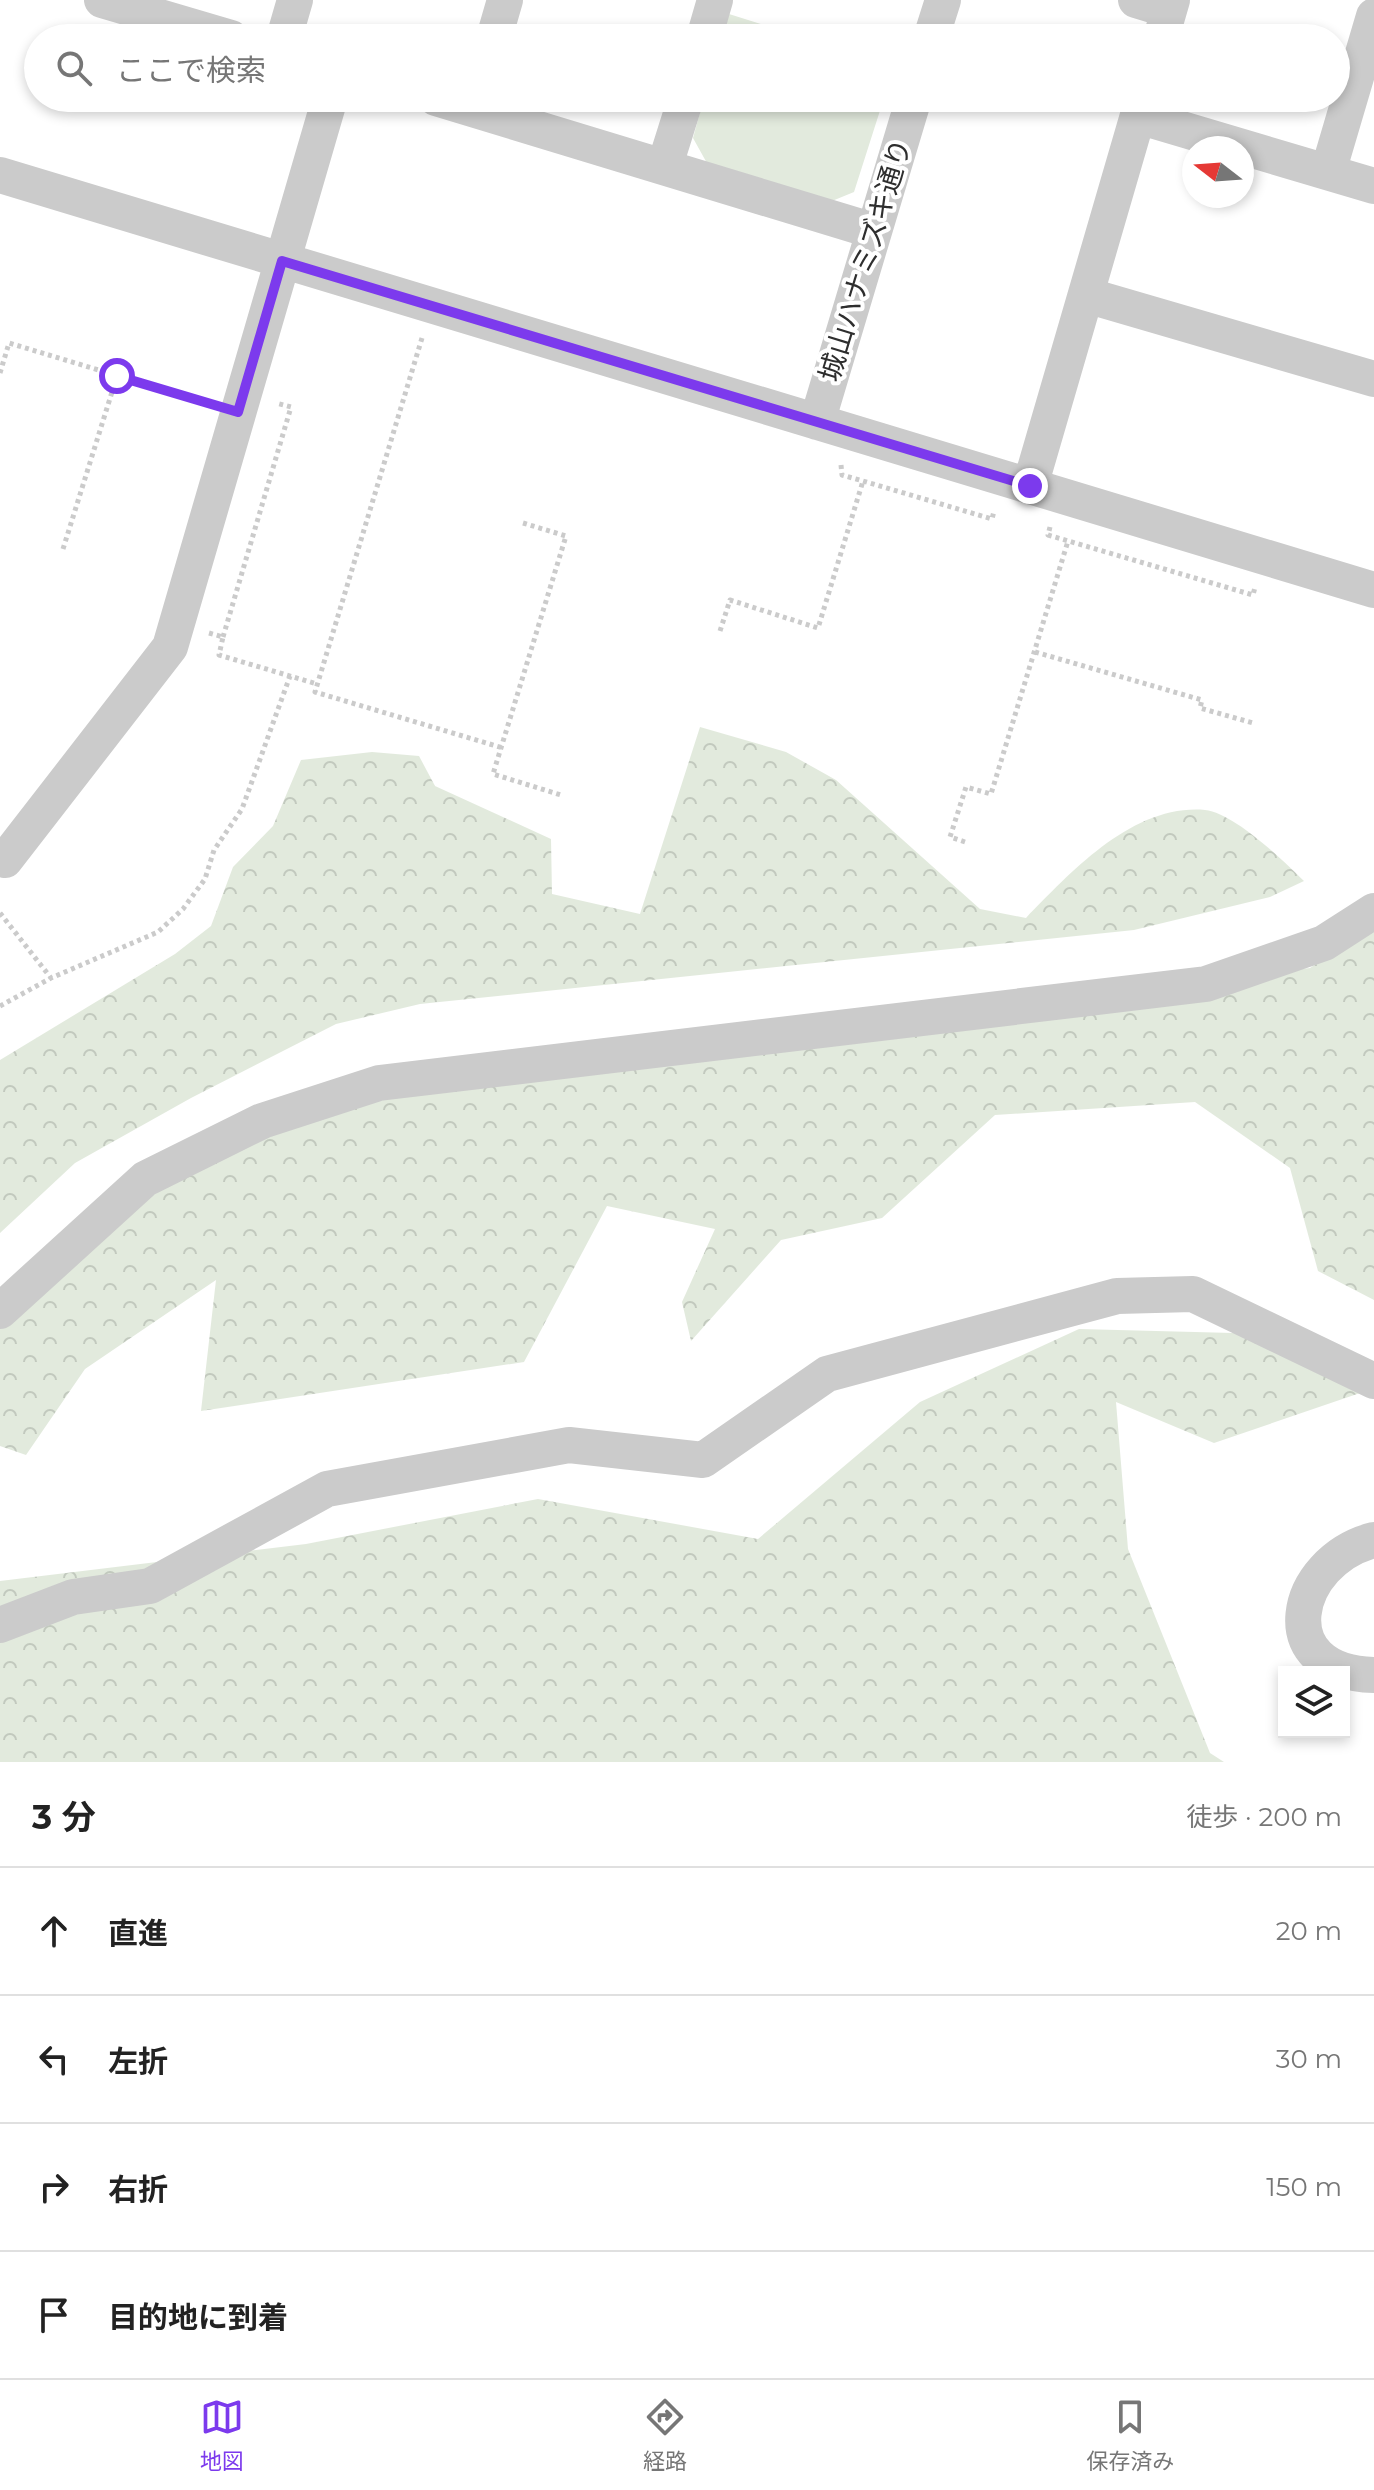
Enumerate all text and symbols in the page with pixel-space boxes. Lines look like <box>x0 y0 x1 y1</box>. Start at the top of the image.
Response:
search box <box>24 24 1350 112</box>
icon: search <box>52 46 96 90</box>
text: ここで検索 <box>116 52 266 89</box>
street label: 城山ハナミズキ通り <box>812 135 918 385</box>
north arrow <box>1182 136 1254 208</box>
route start <box>99 358 135 394</box>
route end <box>1012 468 1048 504</box>
map controls <box>1278 1666 1350 1738</box>
button: layers <box>1278 1666 1350 1738</box>
text: 3 分 <box>32 1796 96 1838</box>
text: 徒歩 · 200 m <box>1186 1801 1342 1833</box>
icon: ahead <box>32 1909 76 1953</box>
text: 直進 <box>108 1915 168 1952</box>
text: 20 m <box>1276 1915 1342 1947</box>
icon: left <box>32 2037 76 2081</box>
text: 左折 <box>108 2043 168 2080</box>
text: 30 m <box>1276 2043 1342 2075</box>
icon: right <box>32 2165 76 2209</box>
text: 右折 <box>108 2171 168 2208</box>
text: 150 m <box>1266 2171 1342 2203</box>
icon: arrive <box>32 2293 76 2337</box>
text: 目的地に到着 <box>108 2299 288 2336</box>
tab: 地図 <box>200 2395 244 2475</box>
tab: 経路 <box>643 2395 687 2475</box>
tab: 保存済み <box>1086 2395 1174 2475</box>

